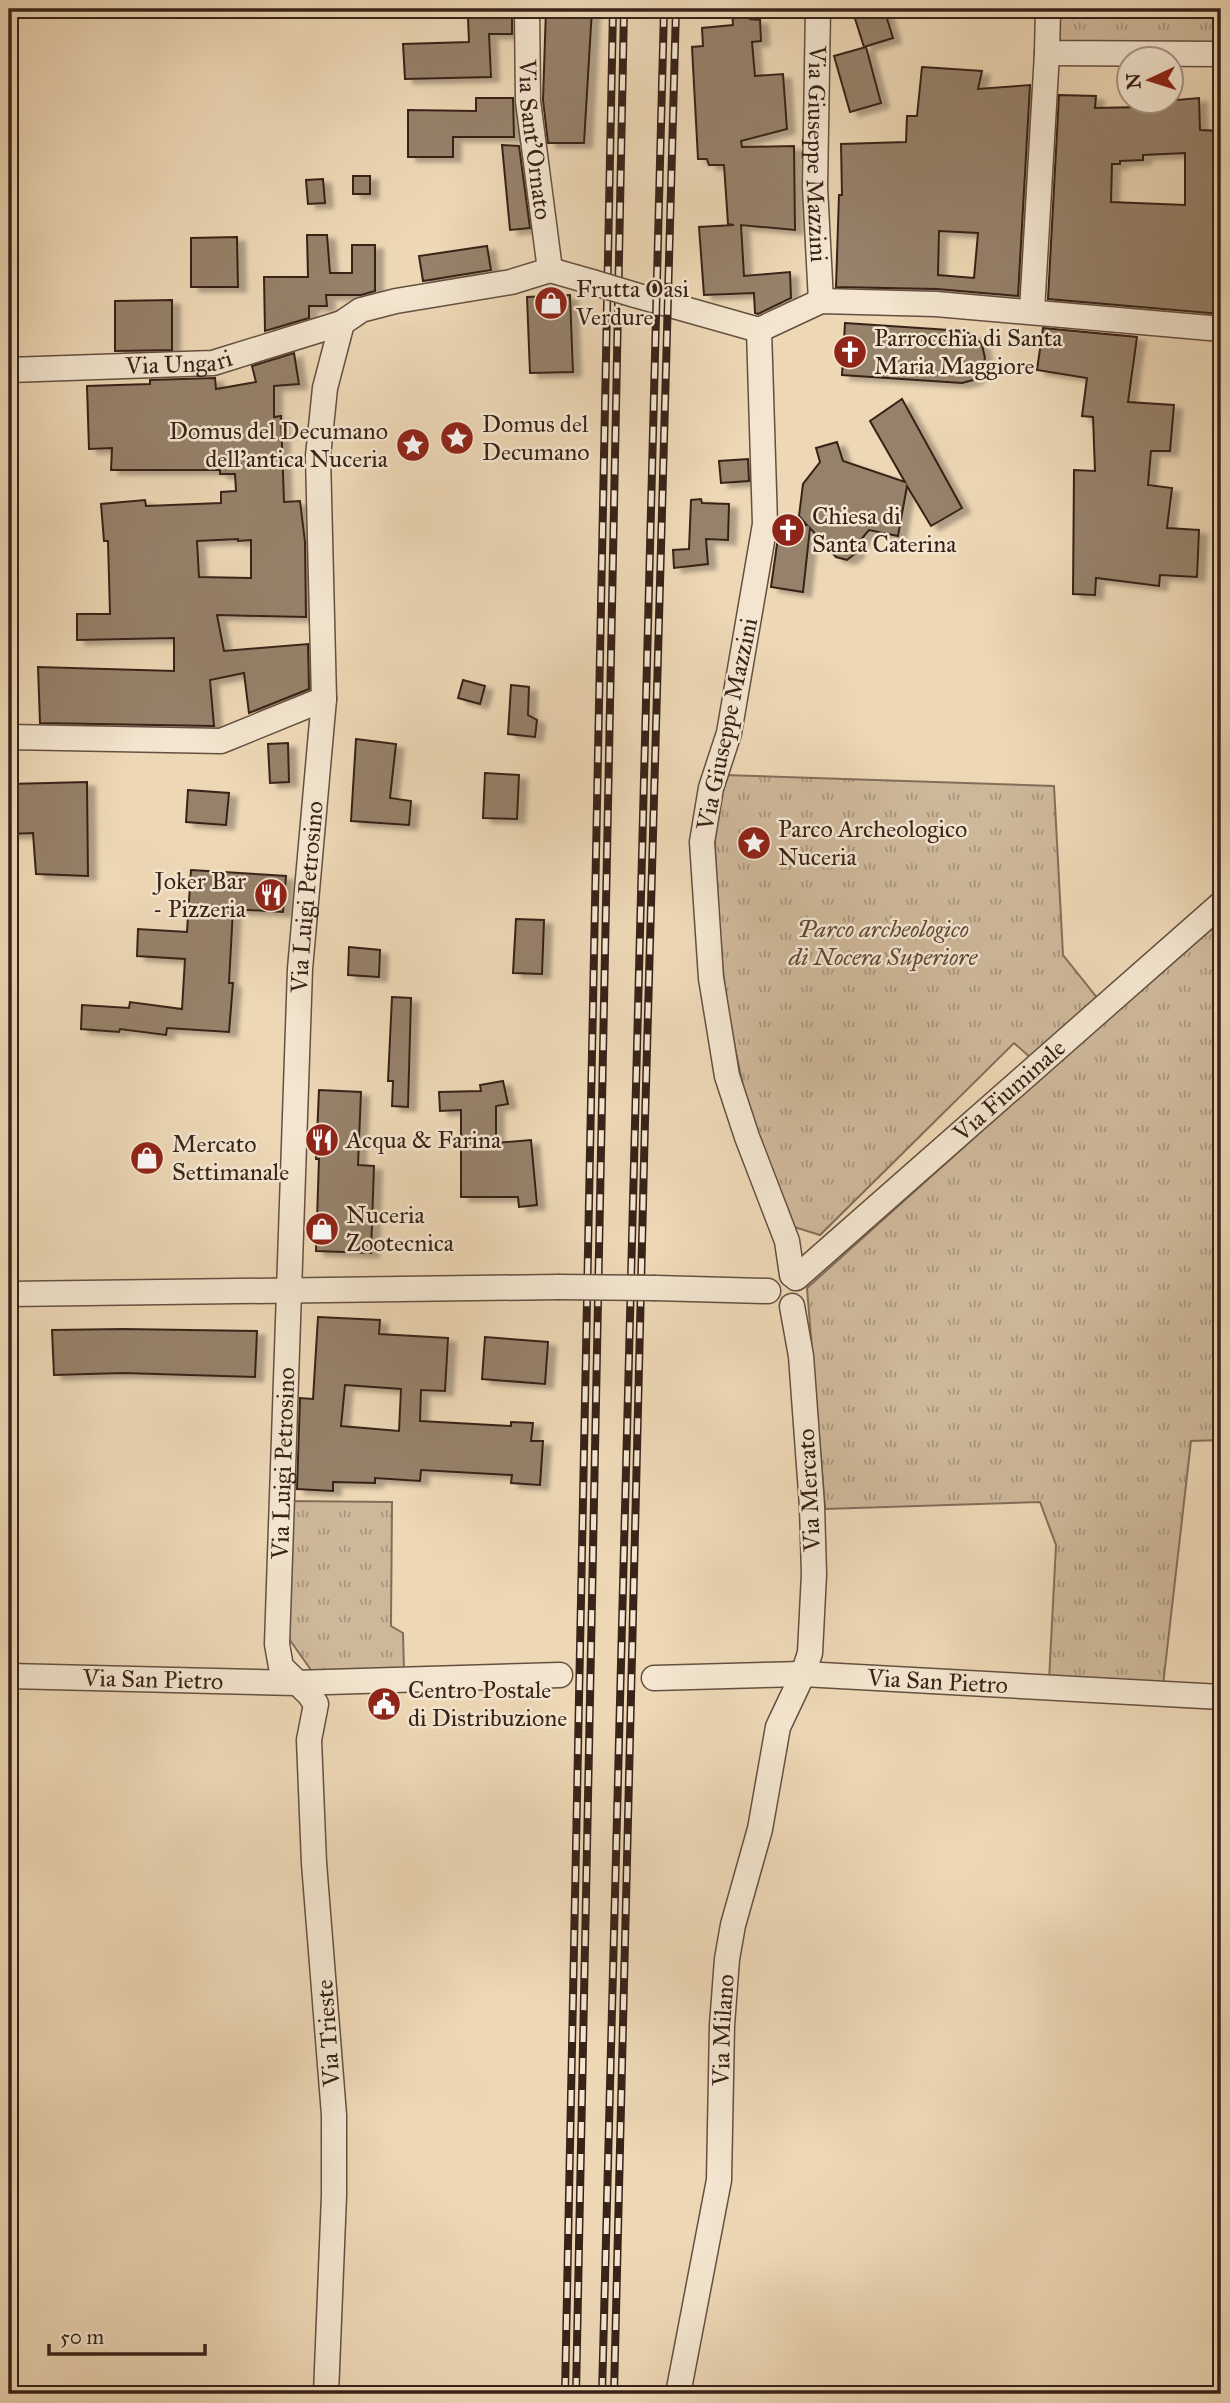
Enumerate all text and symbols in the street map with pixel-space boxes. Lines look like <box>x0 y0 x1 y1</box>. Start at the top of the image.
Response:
street label: Via Giuseppe Mazzini <box>800 44 834 263</box>
north arrow <box>1114 46 1184 116</box>
street label: Via Sant'Ornato <box>513 58 558 222</box>
text: N <box>1122 72 1146 90</box>
place label: Frutta Oasi Verdure <box>575 274 690 332</box>
shop icon: Frutta Oasi Verdure <box>532 284 570 322</box>
place label: Parrocchia di Santa Maria Maggiore <box>874 323 1063 381</box>
church icon: Parrocchia di Santa Maria Maggiore <box>831 333 869 371</box>
street label: Via Ungari <box>124 343 236 381</box>
place label: Domus del Decumano <box>482 409 589 467</box>
place label: Domus del Decumano dell'antica Nuceria <box>169 416 389 474</box>
place icon: Domus del Decumano <box>438 419 476 457</box>
place icon: Domus del Decumano dell'antica Nuceria <box>394 426 432 464</box>
place label: Chiesa di Santa Caterina <box>812 501 957 559</box>
church icon: Chiesa di Santa Caterina <box>769 511 807 549</box>
street label: Via Giuseppe Mazzini <box>690 615 764 834</box>
street label: Via Luigi Petrosino <box>284 800 330 994</box>
place label: Parco Archeologico Nuceria <box>778 814 967 872</box>
place icon: Parco Archeologico Nuceria <box>735 824 773 862</box>
place label: Joker Bar - Pizzeria <box>152 866 247 924</box>
restaurant icon: Joker Bar - Pizzeria <box>252 876 290 914</box>
park label: Parco archeologico di Nocera Superiore <box>788 914 978 972</box>
street label: Via Fiuminale <box>946 1033 1072 1149</box>
restaurant icon: Acqua & Farina <box>303 1121 341 1159</box>
place label: Acqua & Farina <box>345 1125 502 1155</box>
place label: Mercato Settimanale <box>172 1129 289 1187</box>
shop icon: Mercato Settimanale <box>128 1139 166 1177</box>
place label: Nuceria Zootecnica <box>346 1200 455 1258</box>
shop icon: Nuceria Zootecnica <box>303 1210 341 1248</box>
street label: Via Luigi Petrosino <box>265 1367 301 1561</box>
street label: Via Mercato <box>791 1428 827 1553</box>
street label: Via San Pietro <box>81 1663 224 1696</box>
street label: Via San Pietro <box>866 1663 1009 1700</box>
place label: Centro Postale di Distribuzione <box>408 1675 567 1733</box>
public building icon: Centro Postale di Distribuzione <box>365 1685 403 1723</box>
street label: Via Milano <box>706 1973 741 2087</box>
street label: Via Trieste <box>309 1978 347 2089</box>
scale bar <box>49 2312 205 2356</box>
text: 50 m <box>60 2324 105 2350</box>

